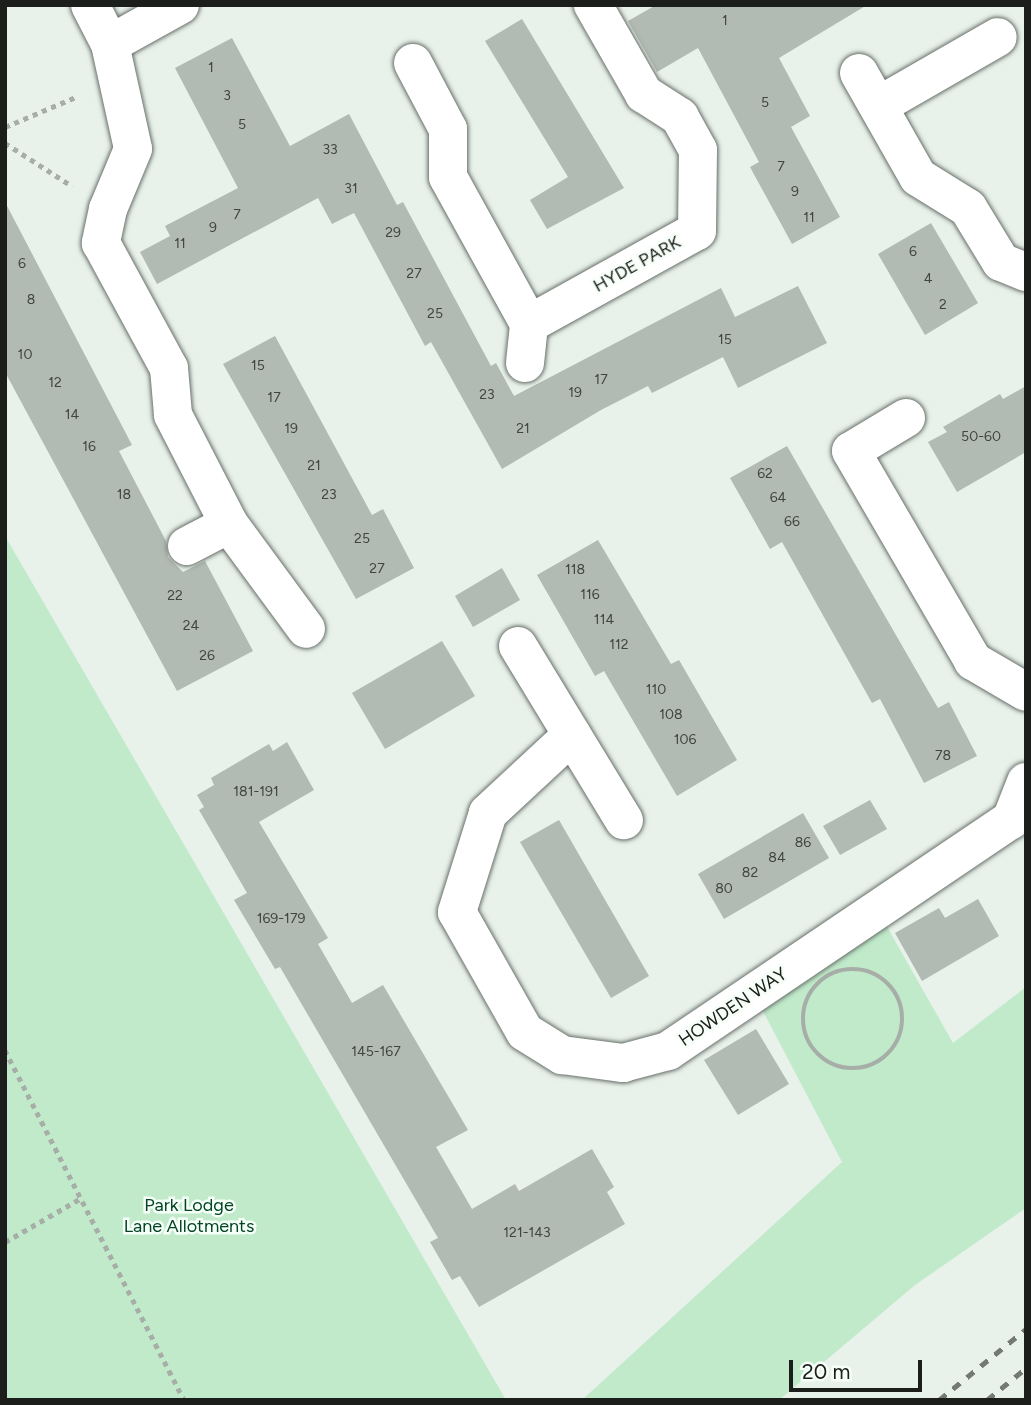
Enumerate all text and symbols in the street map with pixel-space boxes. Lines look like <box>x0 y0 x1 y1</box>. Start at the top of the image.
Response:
house number: 1 <box>722 13 728 29</box>
house number: 1 <box>208 60 214 76</box>
house number: 3 <box>223 88 231 104</box>
house number: 5 <box>761 95 769 111</box>
house number: 5 <box>238 117 246 133</box>
house number: 33 <box>322 142 338 158</box>
house number: 7 <box>777 159 785 175</box>
house number: 31 <box>344 181 358 197</box>
house number: 9 <box>791 184 799 200</box>
house number: 7 <box>233 207 241 223</box>
house number: 11 <box>803 210 815 226</box>
house number: 9 <box>209 220 217 236</box>
house number: 29 <box>385 225 401 241</box>
street label: HYDE PARK <box>589 231 685 297</box>
house number: 11 <box>174 236 186 252</box>
house number: 6 <box>909 244 917 260</box>
house number: 6 <box>18 256 26 272</box>
house number: 27 <box>406 266 422 282</box>
house number: 4 <box>924 271 932 287</box>
house number: 8 <box>27 292 35 308</box>
house number: 2 <box>939 297 947 313</box>
house number: 25 <box>427 306 443 322</box>
house number: 15 <box>718 332 732 348</box>
house number: 10 <box>18 347 32 363</box>
house number: 15 <box>251 358 265 374</box>
house number: 17 <box>594 372 608 388</box>
house number: 12 <box>48 375 62 391</box>
house number: 19 <box>568 385 582 401</box>
house number: 23 <box>479 387 495 403</box>
house number: 17 <box>267 390 281 406</box>
house number: 14 <box>65 407 79 423</box>
house number: 19 <box>284 421 298 437</box>
house number: 21 <box>516 421 530 437</box>
house number: 50-60 <box>961 429 1001 445</box>
house number: 16 <box>82 439 96 455</box>
house number: 21 <box>307 458 321 474</box>
house number: 62 <box>757 466 773 482</box>
house number: 18 <box>117 487 131 503</box>
house number: 23 <box>321 487 337 503</box>
house number: 64 <box>770 490 786 506</box>
house number: 66 <box>784 514 800 530</box>
house number: 25 <box>354 531 370 547</box>
house number: 27 <box>369 561 385 577</box>
house number: 118 <box>565 562 585 578</box>
house number: 116 <box>580 587 600 603</box>
house number: 22 <box>167 588 183 604</box>
house number: 114 <box>594 612 614 628</box>
house number: 24 <box>183 618 199 634</box>
house number: 112 <box>609 637 629 653</box>
house number: 26 <box>199 648 215 664</box>
house number: 110 <box>646 682 666 698</box>
house number: 108 <box>659 707 683 723</box>
house number: 106 <box>674 732 696 748</box>
house number: 78 <box>935 748 951 764</box>
house number: 181-191 <box>233 784 279 800</box>
house number: 86 <box>795 835 811 851</box>
house number: 84 <box>768 850 786 866</box>
house number: 82 <box>742 865 758 881</box>
house number: 80 <box>715 881 733 897</box>
house number: 169-179 <box>257 911 305 927</box>
street label: HOWDEN WAY <box>675 963 791 1051</box>
house number: 145-167 <box>351 1044 401 1060</box>
park label: Park Lodge Lane Allotments <box>124 1195 254 1238</box>
house number: 121-143 <box>503 1225 551 1241</box>
scale bar <box>793 1346 926 1390</box>
text: 20 m <box>802 1359 850 1384</box>

